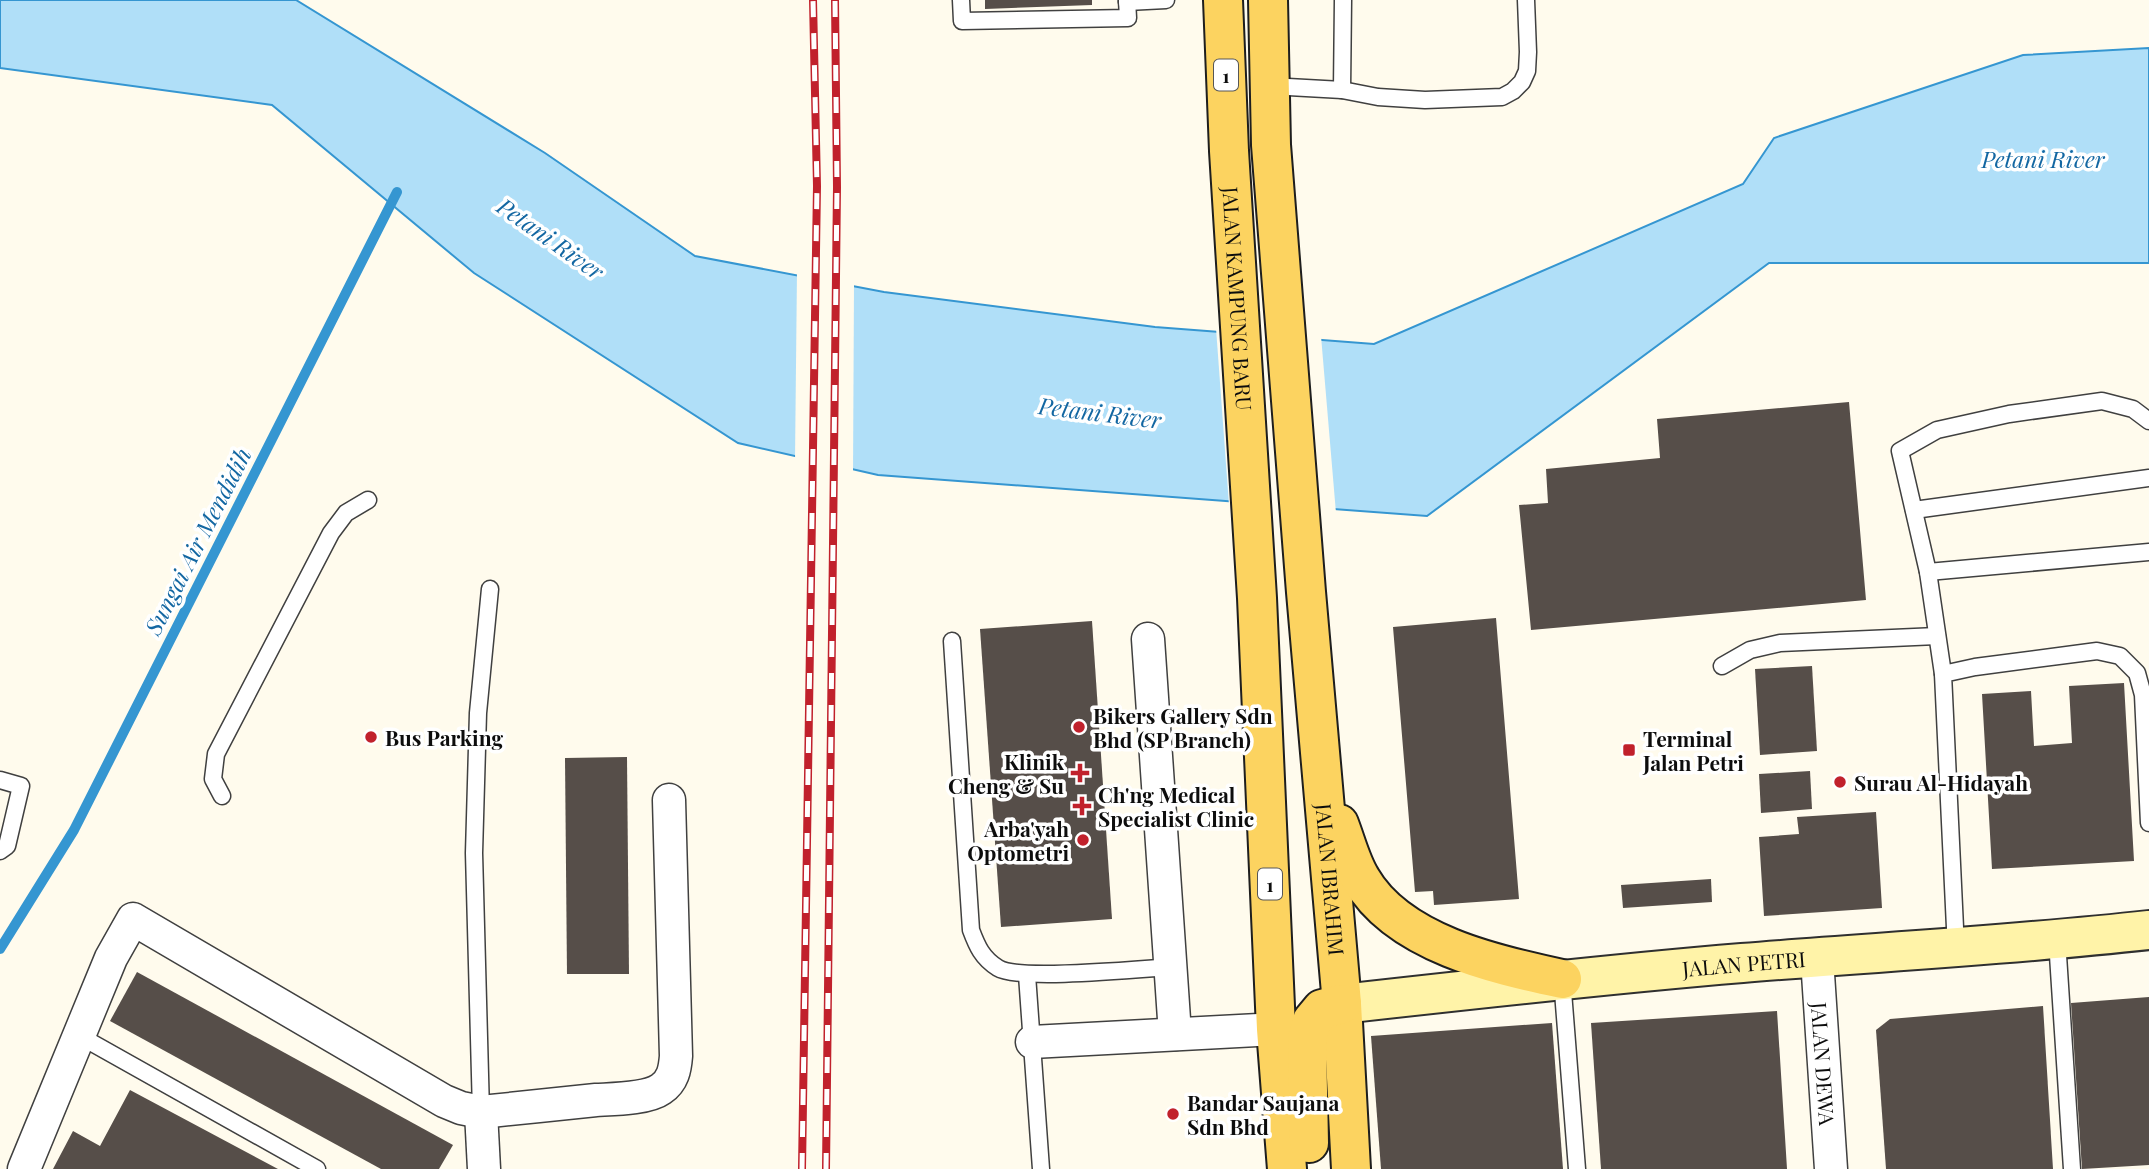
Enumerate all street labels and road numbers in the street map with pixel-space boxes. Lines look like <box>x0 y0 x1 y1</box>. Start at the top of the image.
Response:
road number: 1 <box>1214 60 1238 90</box>
street label: JALAN KAMPUNG BARU <box>1217 185 1259 411</box>
street label: JALAN IBRAHIM <box>1310 801 1352 957</box>
road number: 1 <box>1258 869 1282 900</box>
street label: JALAN PETRI <box>1680 944 1807 982</box>
street label: JALAN DEWA <box>1806 1000 1842 1127</box>

